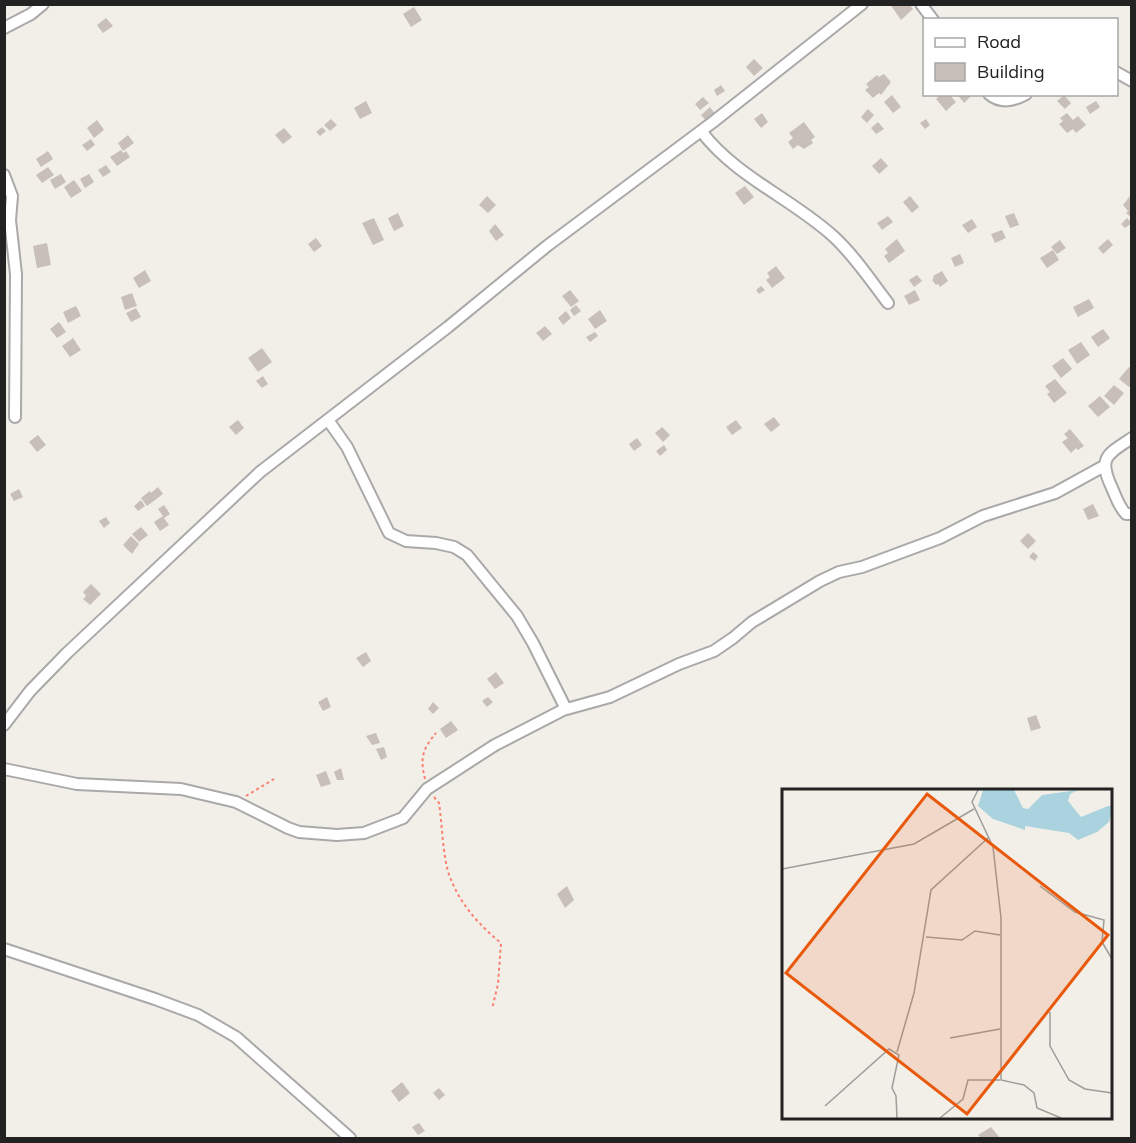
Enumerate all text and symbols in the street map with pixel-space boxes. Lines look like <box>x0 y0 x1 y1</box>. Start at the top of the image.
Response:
legend <box>923 18 1118 96</box>
text: Road <box>977 30 1021 53</box>
text: Building <box>977 60 1045 83</box>
inset map <box>782 789 1112 1119</box>

